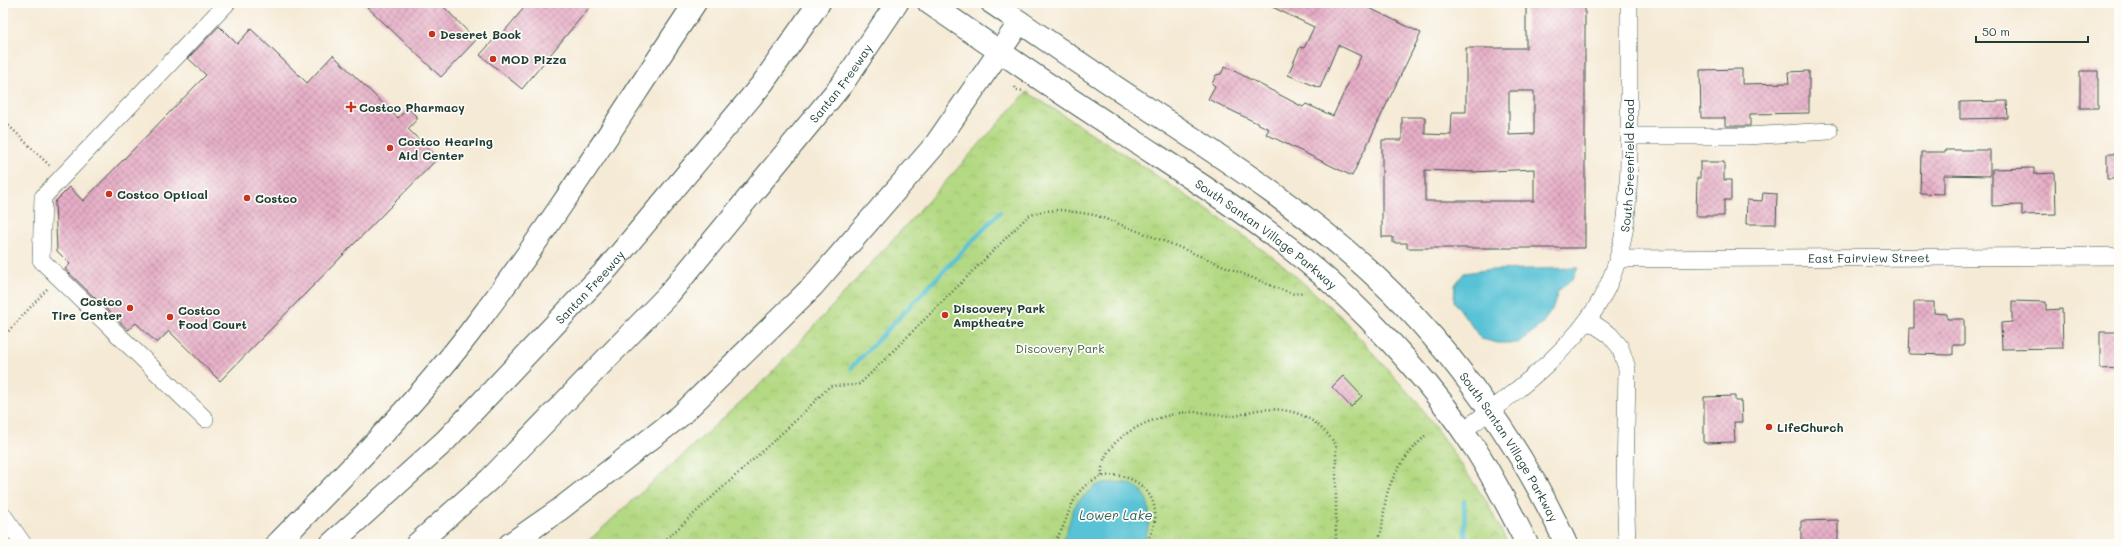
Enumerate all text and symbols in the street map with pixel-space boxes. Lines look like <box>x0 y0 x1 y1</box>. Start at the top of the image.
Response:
scale bar <box>1976 18 2088 44</box>
text: 50 m <box>1982 23 2010 39</box>
place label: Deseret Book <box>440 26 521 42</box>
marker: Deseret Book <box>427 29 437 39</box>
street label: Santan Freeway <box>806 41 875 126</box>
place label: MOD Pizza <box>501 51 567 67</box>
marker: MOD Pizza <box>488 54 498 64</box>
place label: Costco Pharmacy <box>359 99 465 115</box>
street label: South Greenfield Road <box>1616 99 1637 233</box>
marker: Costco Pharmacy <box>346 102 356 112</box>
place label: Costco Hearing Aid Center <box>398 133 493 163</box>
marker: Costco Hearing Aid Center <box>385 143 395 153</box>
street label: South Santan Village Parkway <box>1192 175 1341 293</box>
place label: Costco Optical <box>117 186 208 202</box>
marker: Costco Optical <box>104 189 114 199</box>
place label: Costco <box>255 190 297 206</box>
marker: Costco <box>242 193 252 203</box>
street label: Santan Freeway <box>552 247 628 327</box>
street label: East Fairview Street <box>1808 249 1930 266</box>
place label: Costco Tire Center <box>51 293 122 323</box>
place label: Discovery Park Amptheatre <box>953 300 1045 330</box>
place label: Costco Food Court <box>178 302 247 332</box>
marker: Costco Tire Center <box>125 303 135 313</box>
marker: Discovery Park Amptheatre <box>940 310 950 320</box>
marker: Costco Food Court <box>165 312 175 322</box>
park label: Discovery Park <box>1015 340 1105 356</box>
street label: South Santan Village Parkway <box>1456 369 1562 524</box>
place label: LifeChurch <box>1777 419 1843 435</box>
marker: LifeChurch <box>1764 422 1774 432</box>
water label: Lower Lake <box>1079 506 1153 523</box>

